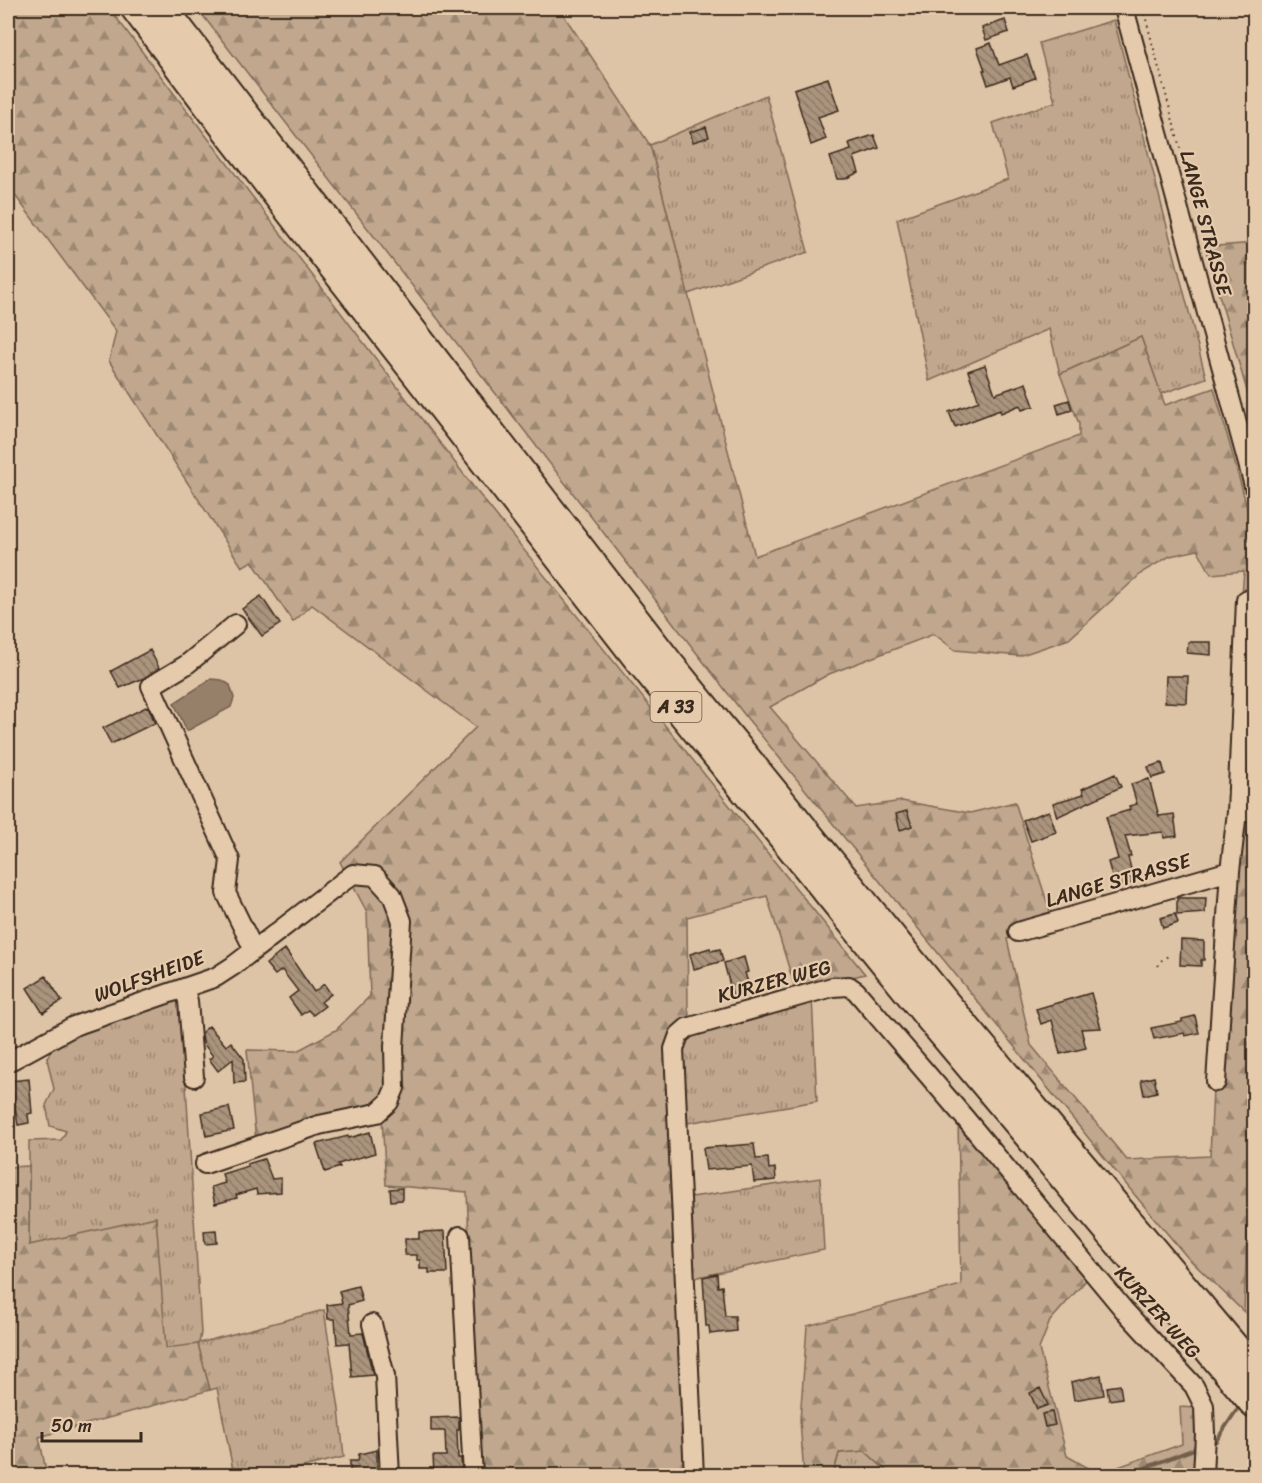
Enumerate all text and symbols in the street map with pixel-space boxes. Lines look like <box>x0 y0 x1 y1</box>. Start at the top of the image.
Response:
street label: LANGE STRASSE <box>1169 146 1242 302</box>
road number: A 33 <box>650 692 702 722</box>
street label: LANGE STRASSE <box>1041 843 1197 918</box>
street label: WOLFSHEIDE <box>89 940 211 1013</box>
street label: KURZER WEG <box>713 949 835 1013</box>
street label: KURZER WEG <box>1106 1257 1210 1367</box>
scale bar <box>42 1405 141 1443</box>
text: 50 m <box>51 1410 92 1442</box>

